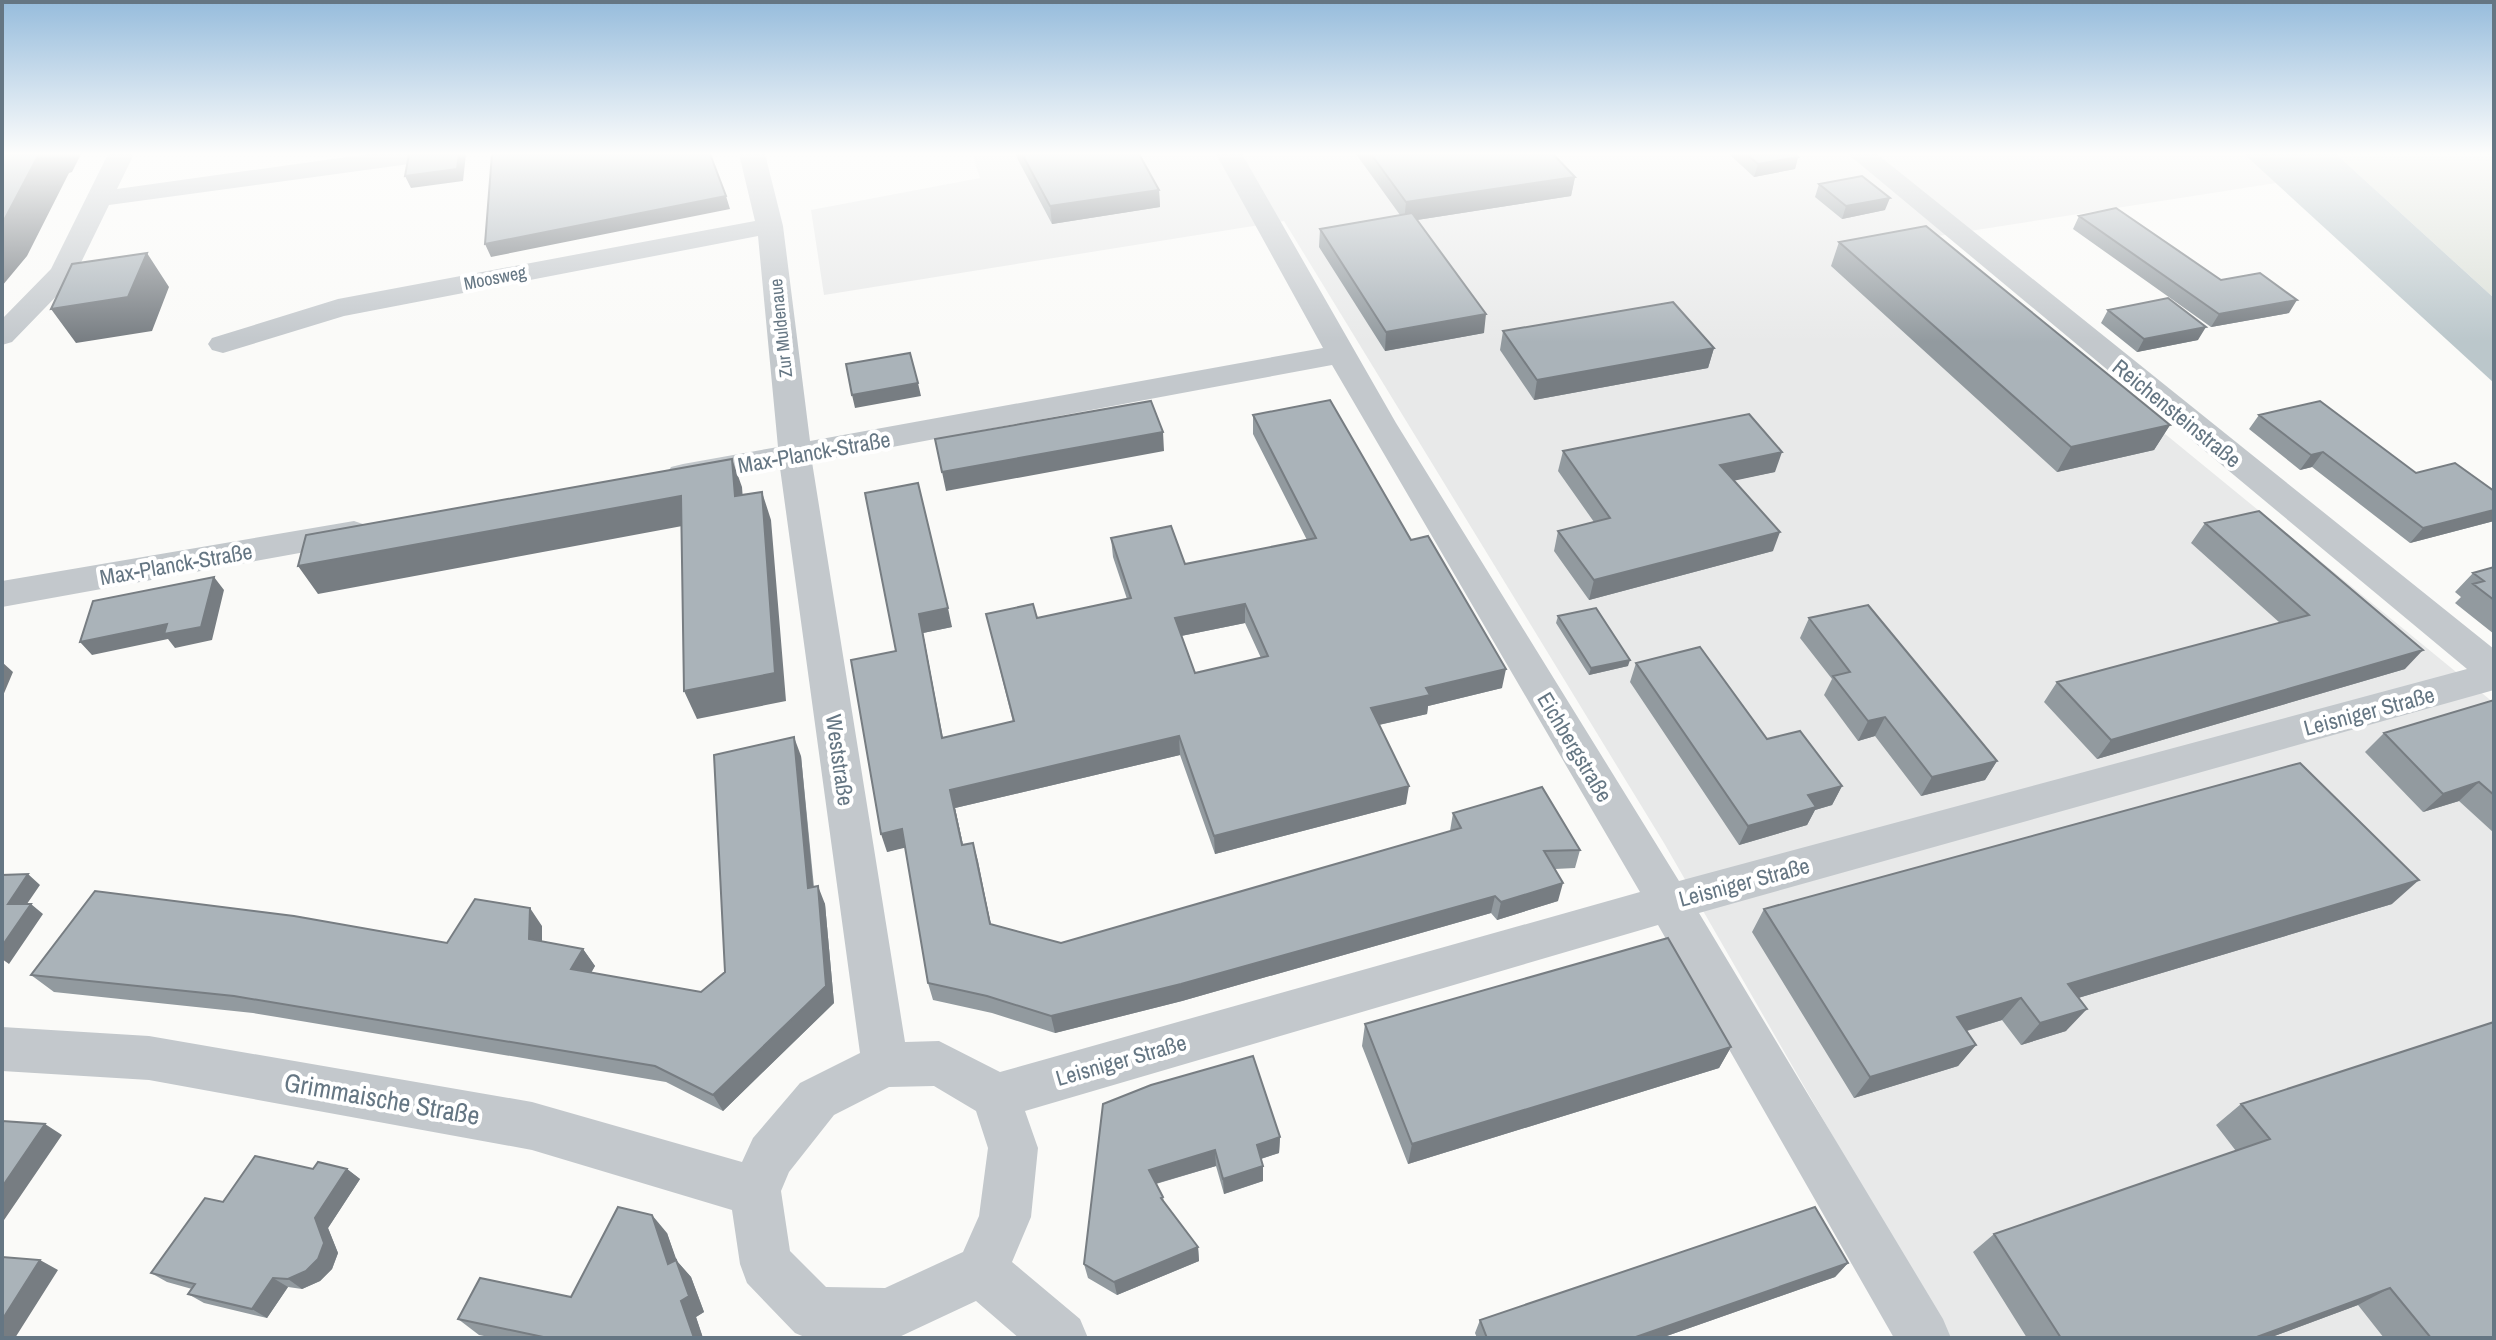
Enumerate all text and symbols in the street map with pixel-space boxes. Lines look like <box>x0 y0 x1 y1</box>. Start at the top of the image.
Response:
street label: Moosweg <box>462 259 529 296</box>
street label: Zur Muldenaue <box>763 277 798 379</box>
street label: Reichensteinstraße <box>2106 352 2248 474</box>
street label: Max-Planck-Straße <box>735 424 893 480</box>
street label: Max-Planck-Straße <box>97 536 255 592</box>
street label: Leisniger Straße <box>2300 679 2438 743</box>
street label: Eichbergstraße <box>1530 686 1620 808</box>
street label: Weststraße <box>819 712 861 808</box>
street label: Leisniger Straße <box>1675 850 1813 914</box>
street label: Leisniger Straße <box>1052 1027 1190 1093</box>
street label: Grimmaische Straße <box>282 1064 483 1133</box>

